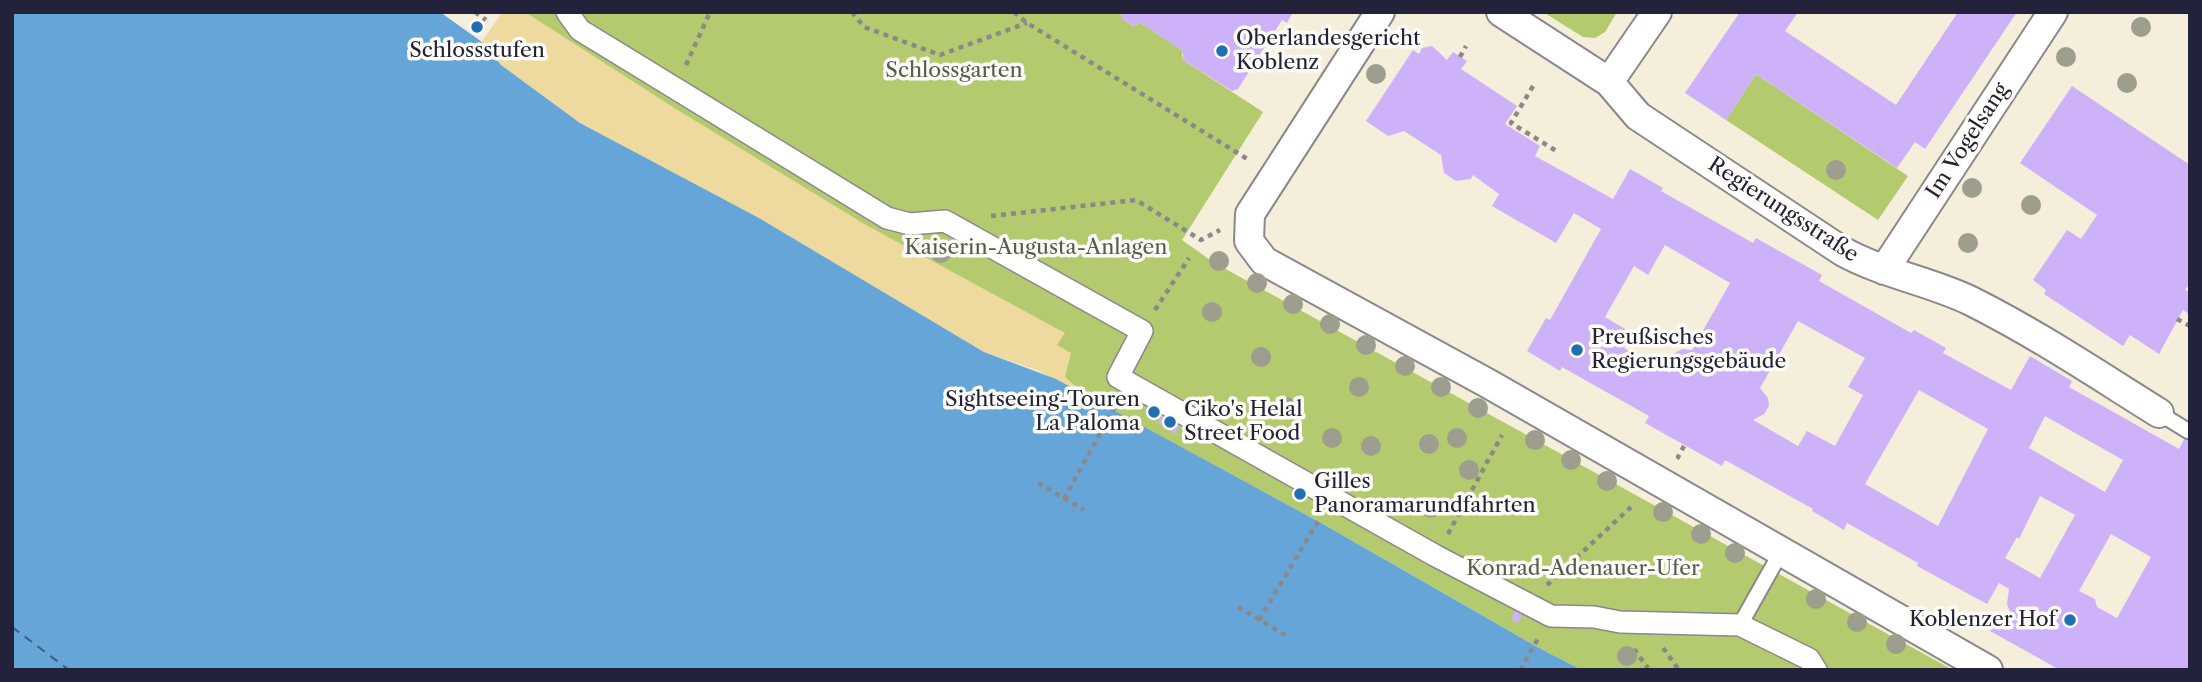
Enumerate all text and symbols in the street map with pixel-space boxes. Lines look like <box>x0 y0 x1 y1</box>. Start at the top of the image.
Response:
marker: Schlossstufen <box>469 19 485 35</box>
place label: Oberlandesgericht Koblenz <box>1236 26 1420 76</box>
place label: Schlossstufen <box>409 38 545 64</box>
marker: Oberlandesgericht Koblenz <box>1214 43 1230 59</box>
park label: Schlossgarten <box>885 58 1023 84</box>
street label: Im Vogelsang <box>1921 79 2015 203</box>
street label: Regierungsstraße <box>1703 152 1863 268</box>
park label: Kaiserin-Augusta-Anlagen <box>904 235 1168 261</box>
place label: Preußisches Regierungsgebäude <box>1591 325 1786 375</box>
marker: Preußisches Regierungsgebäude <box>1569 342 1585 358</box>
place label: Sightseeing-Touren La Paloma <box>945 387 1140 437</box>
place label: Ciko's Helal Street Food <box>1184 397 1302 447</box>
marker: Sightseeing-Touren La Paloma <box>1146 404 1162 420</box>
marker: Ciko's Helal Street Food <box>1162 414 1178 430</box>
place label: Gilles Panoramarundfahrten <box>1314 469 1536 519</box>
marker: Gilles Panoramarundfahrten <box>1292 486 1308 502</box>
park label: Konrad-Adenauer-Ufer <box>1466 556 1700 582</box>
place label: Koblenzer Hof <box>1909 607 2056 633</box>
marker: Koblenzer Hof <box>2062 612 2078 628</box>

